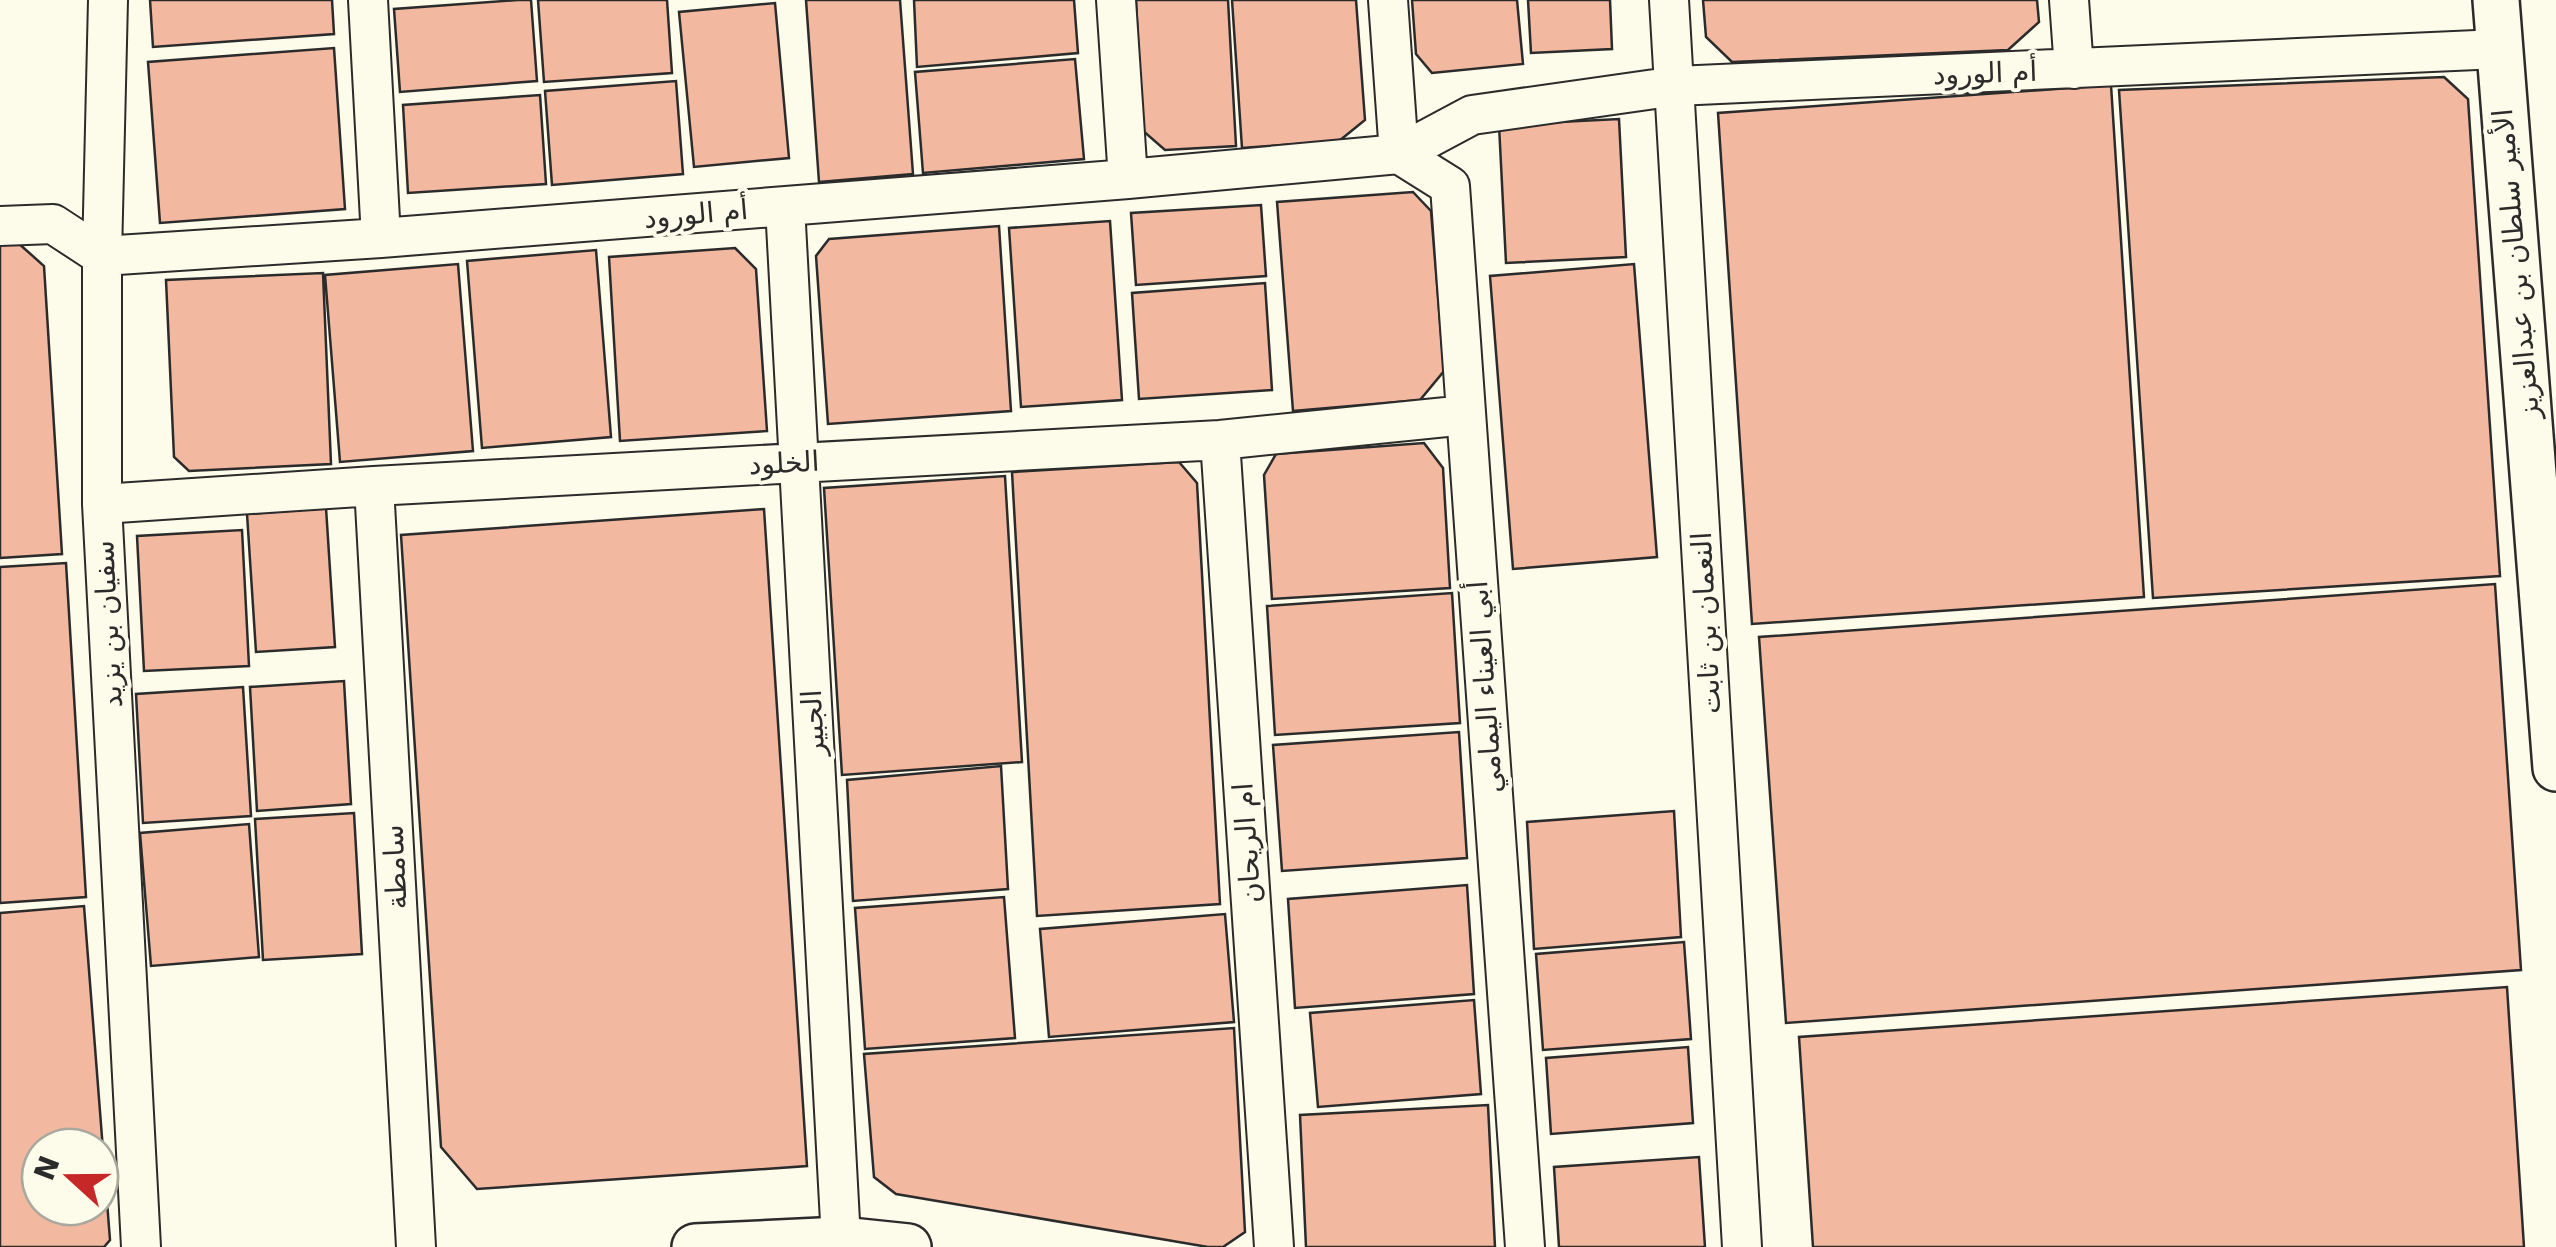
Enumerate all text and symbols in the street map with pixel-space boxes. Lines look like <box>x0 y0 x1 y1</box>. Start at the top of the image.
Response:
street label: أم الورود <box>1932 52 2038 91</box>
street label: الأمير سلطان بن عبدالعزيز <box>2484 107 2546 423</box>
street label: أم الورود <box>642 190 749 235</box>
street label: الخلود <box>748 445 820 481</box>
street label: النعمان بن ثابت <box>1685 531 1727 715</box>
street label: سفيان بن يزيد <box>87 539 129 709</box>
street label: أبي العيناء اليمامي <box>1458 580 1509 795</box>
street label: الجبير <box>795 689 831 759</box>
street label: ام الريحان <box>1226 782 1268 904</box>
street label: سامطة <box>376 824 414 910</box>
north arrow <box>20 1127 120 1227</box>
text: N <box>28 1151 67 1185</box>

